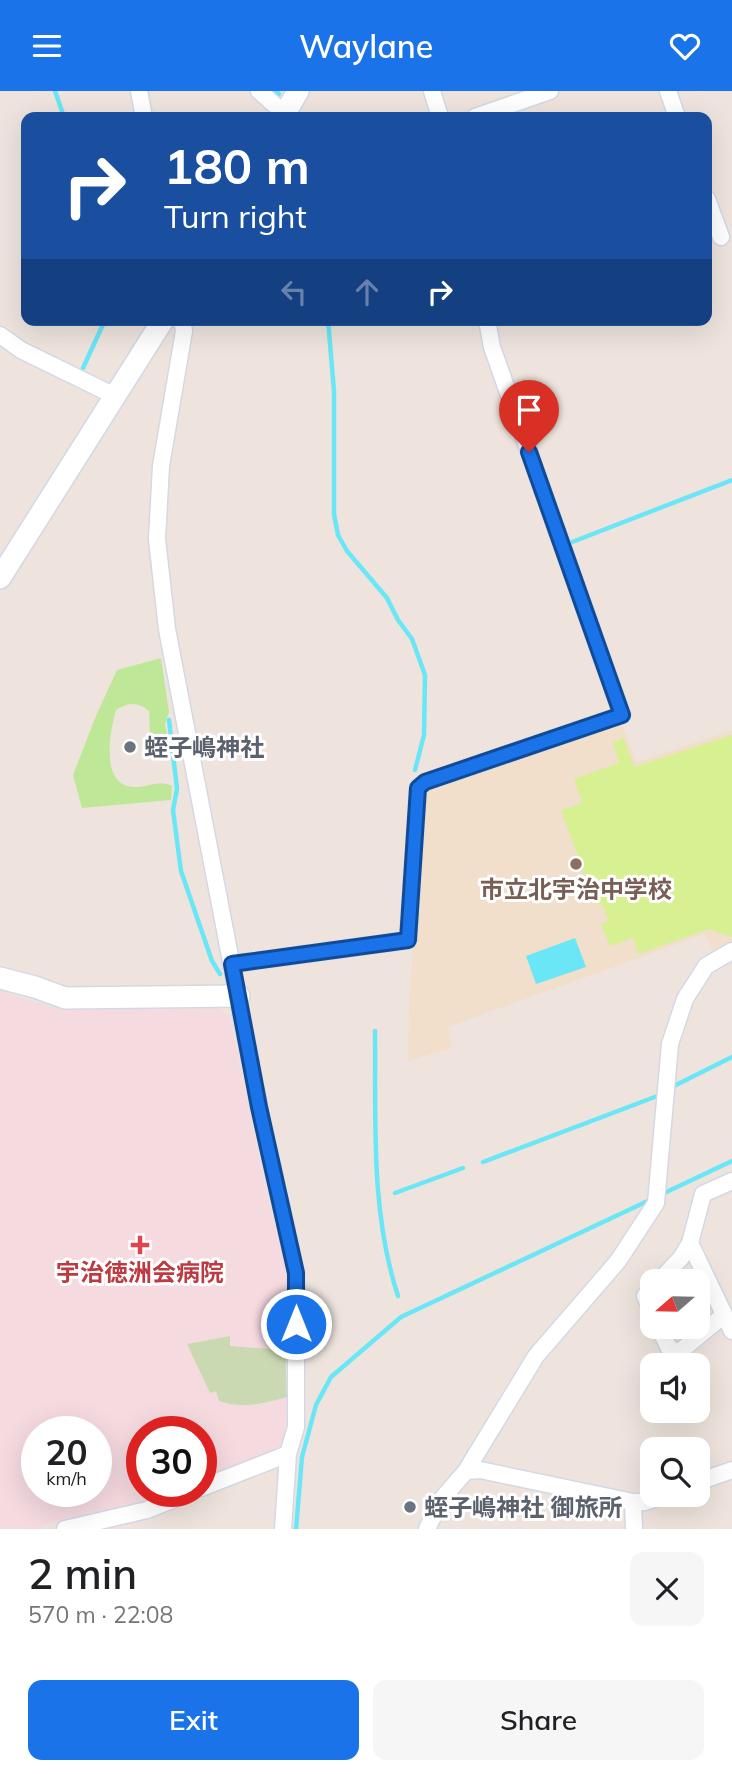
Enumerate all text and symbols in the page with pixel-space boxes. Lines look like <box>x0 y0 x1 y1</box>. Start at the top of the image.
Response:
text: Waylane <box>299 26 433 66</box>
icon: menu <box>28 27 66 65</box>
icon: heart <box>666 27 704 65</box>
text: 180 m <box>164 135 310 196</box>
icon: right <box>49 140 140 231</box>
text: Turn right <box>164 196 307 236</box>
icon: left <box>275 273 313 311</box>
icon: ahead <box>348 273 386 311</box>
icon: right <box>421 273 459 311</box>
pin <box>499 380 559 452</box>
icon: arrive <box>510 391 548 429</box>
place label: 蛭子嶋神社 <box>144 732 264 762</box>
marker: 蛭子嶋神社 <box>122 739 138 755</box>
marker: 市立北宇治中学校 <box>568 856 584 872</box>
place label: 市立北宇治中学校 <box>480 874 672 904</box>
marker: 宇治徳洲会病院 <box>130 1235 150 1255</box>
place label: 宇治徳洲会病院 <box>56 1257 224 1287</box>
north arrow <box>640 1269 710 1339</box>
map controls <box>640 1269 710 1507</box>
position arrow <box>259 1287 333 1361</box>
button: sound <box>640 1353 710 1423</box>
speed limit sign: 30 <box>126 1416 217 1507</box>
text: 20 <box>45 1430 88 1474</box>
button: search <box>640 1437 710 1507</box>
text: km/h <box>46 1467 87 1490</box>
place label: 蛭子嶋神社 御旅所 <box>424 1492 623 1522</box>
marker: 蛭子嶋神社 御旅所 <box>402 1499 418 1515</box>
text: 2 min <box>28 1547 137 1600</box>
button: close <box>630 1552 704 1626</box>
text: 570 m · 22:08 <box>28 1600 173 1629</box>
button: Exit <box>28 1680 359 1760</box>
button: Share <box>373 1680 704 1760</box>

